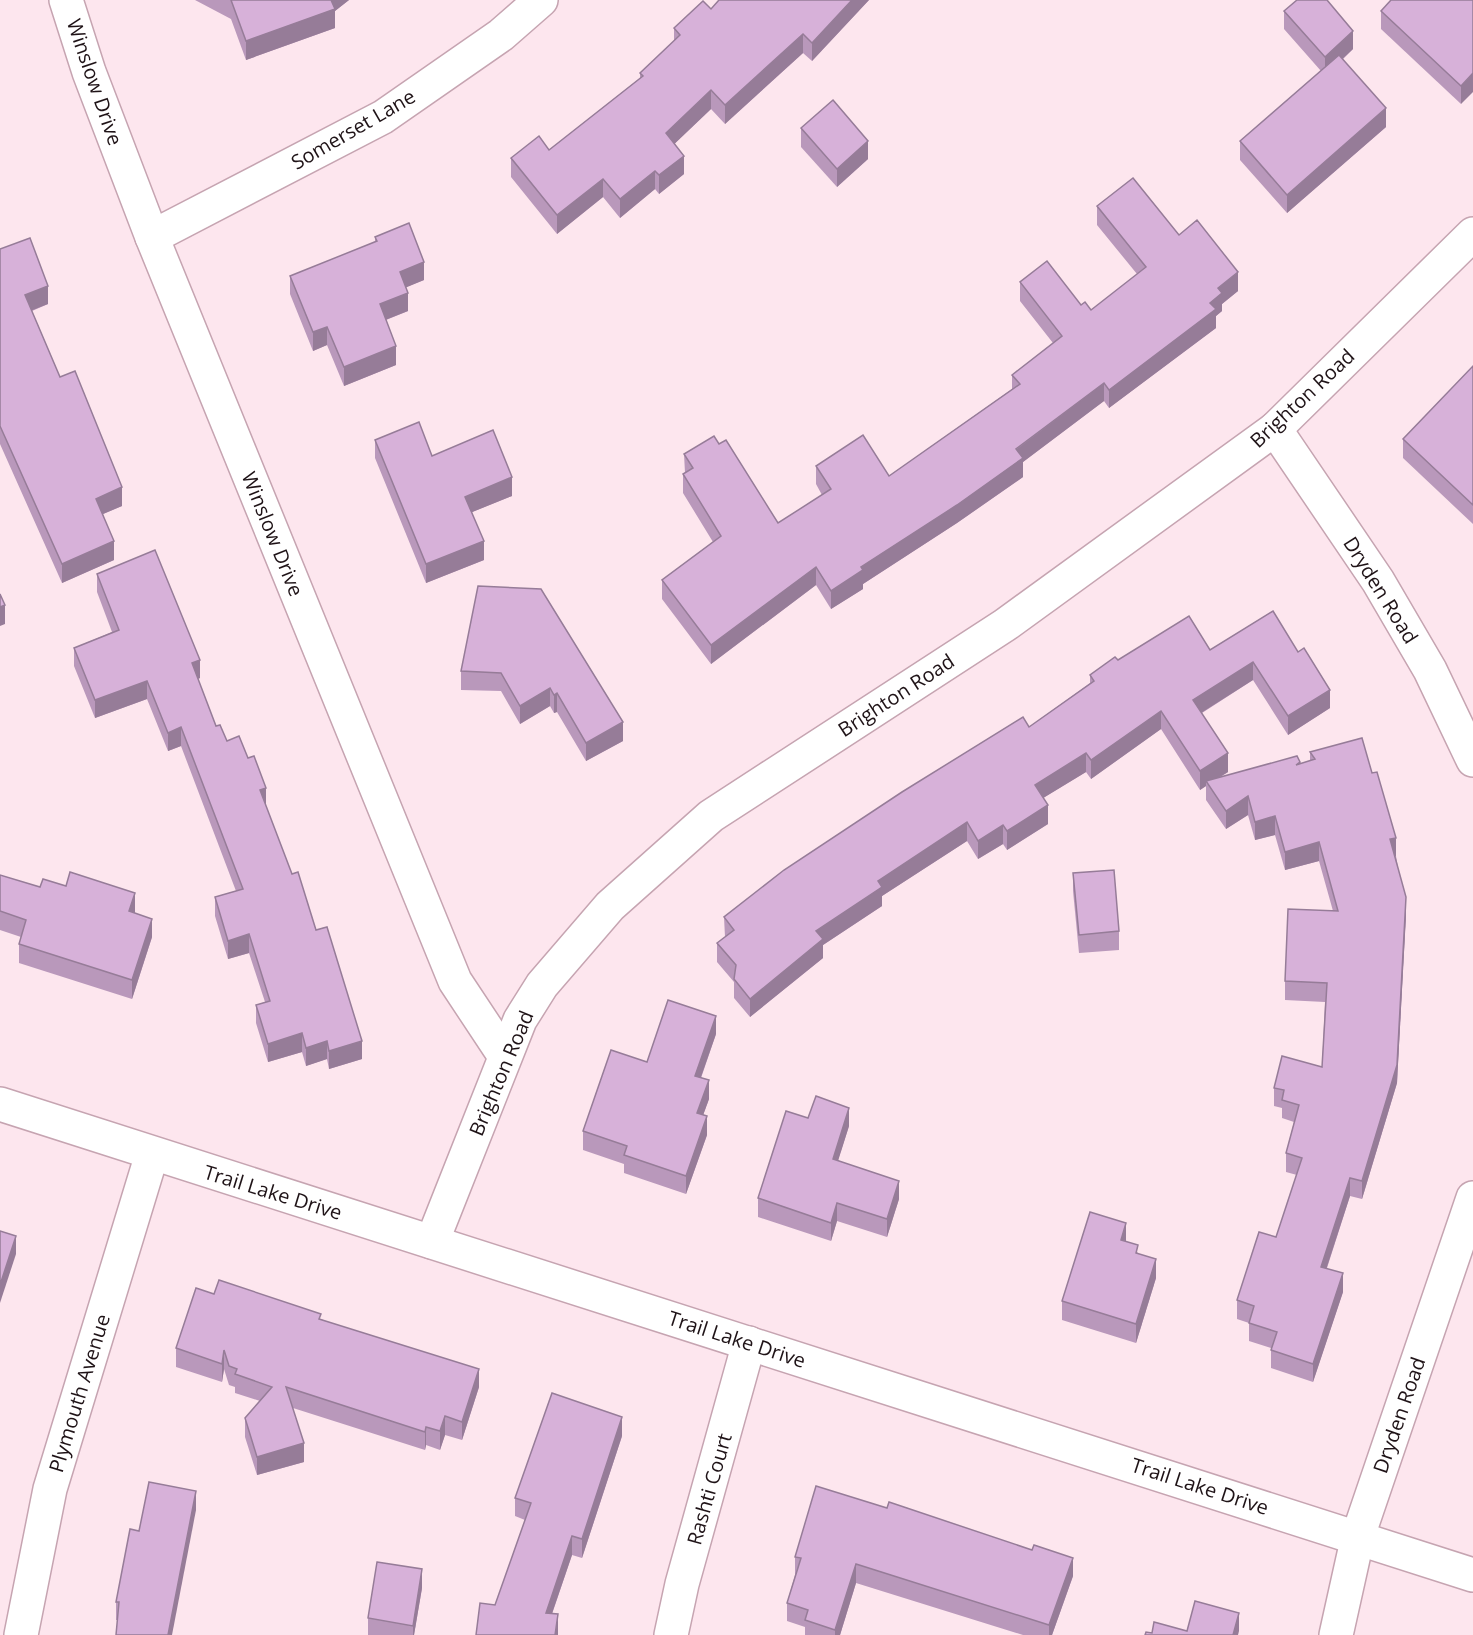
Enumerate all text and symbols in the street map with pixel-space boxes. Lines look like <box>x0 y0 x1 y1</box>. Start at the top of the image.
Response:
street label: Winslow Drive <box>61 15 129 149</box>
street label: Somerset Lane <box>286 83 420 175</box>
street label: Brighton Road <box>1244 343 1360 453</box>
street label: Winslow Drive <box>236 468 310 600</box>
street label: Dryden Road <box>1337 531 1425 649</box>
street label: Brighton Road <box>833 647 959 743</box>
street label: Brighton Road <box>462 1006 540 1140</box>
street label: Trail Lake Drive <box>201 1158 345 1226</box>
street label: Trail Lake Drive <box>665 1304 809 1374</box>
street label: Plymouth Avenue <box>42 1311 116 1475</box>
street label: Dryden Road <box>1366 1353 1432 1477</box>
street label: Rashti Court <box>680 1430 738 1548</box>
street label: Trail Lake Drive <box>1128 1451 1272 1521</box>

